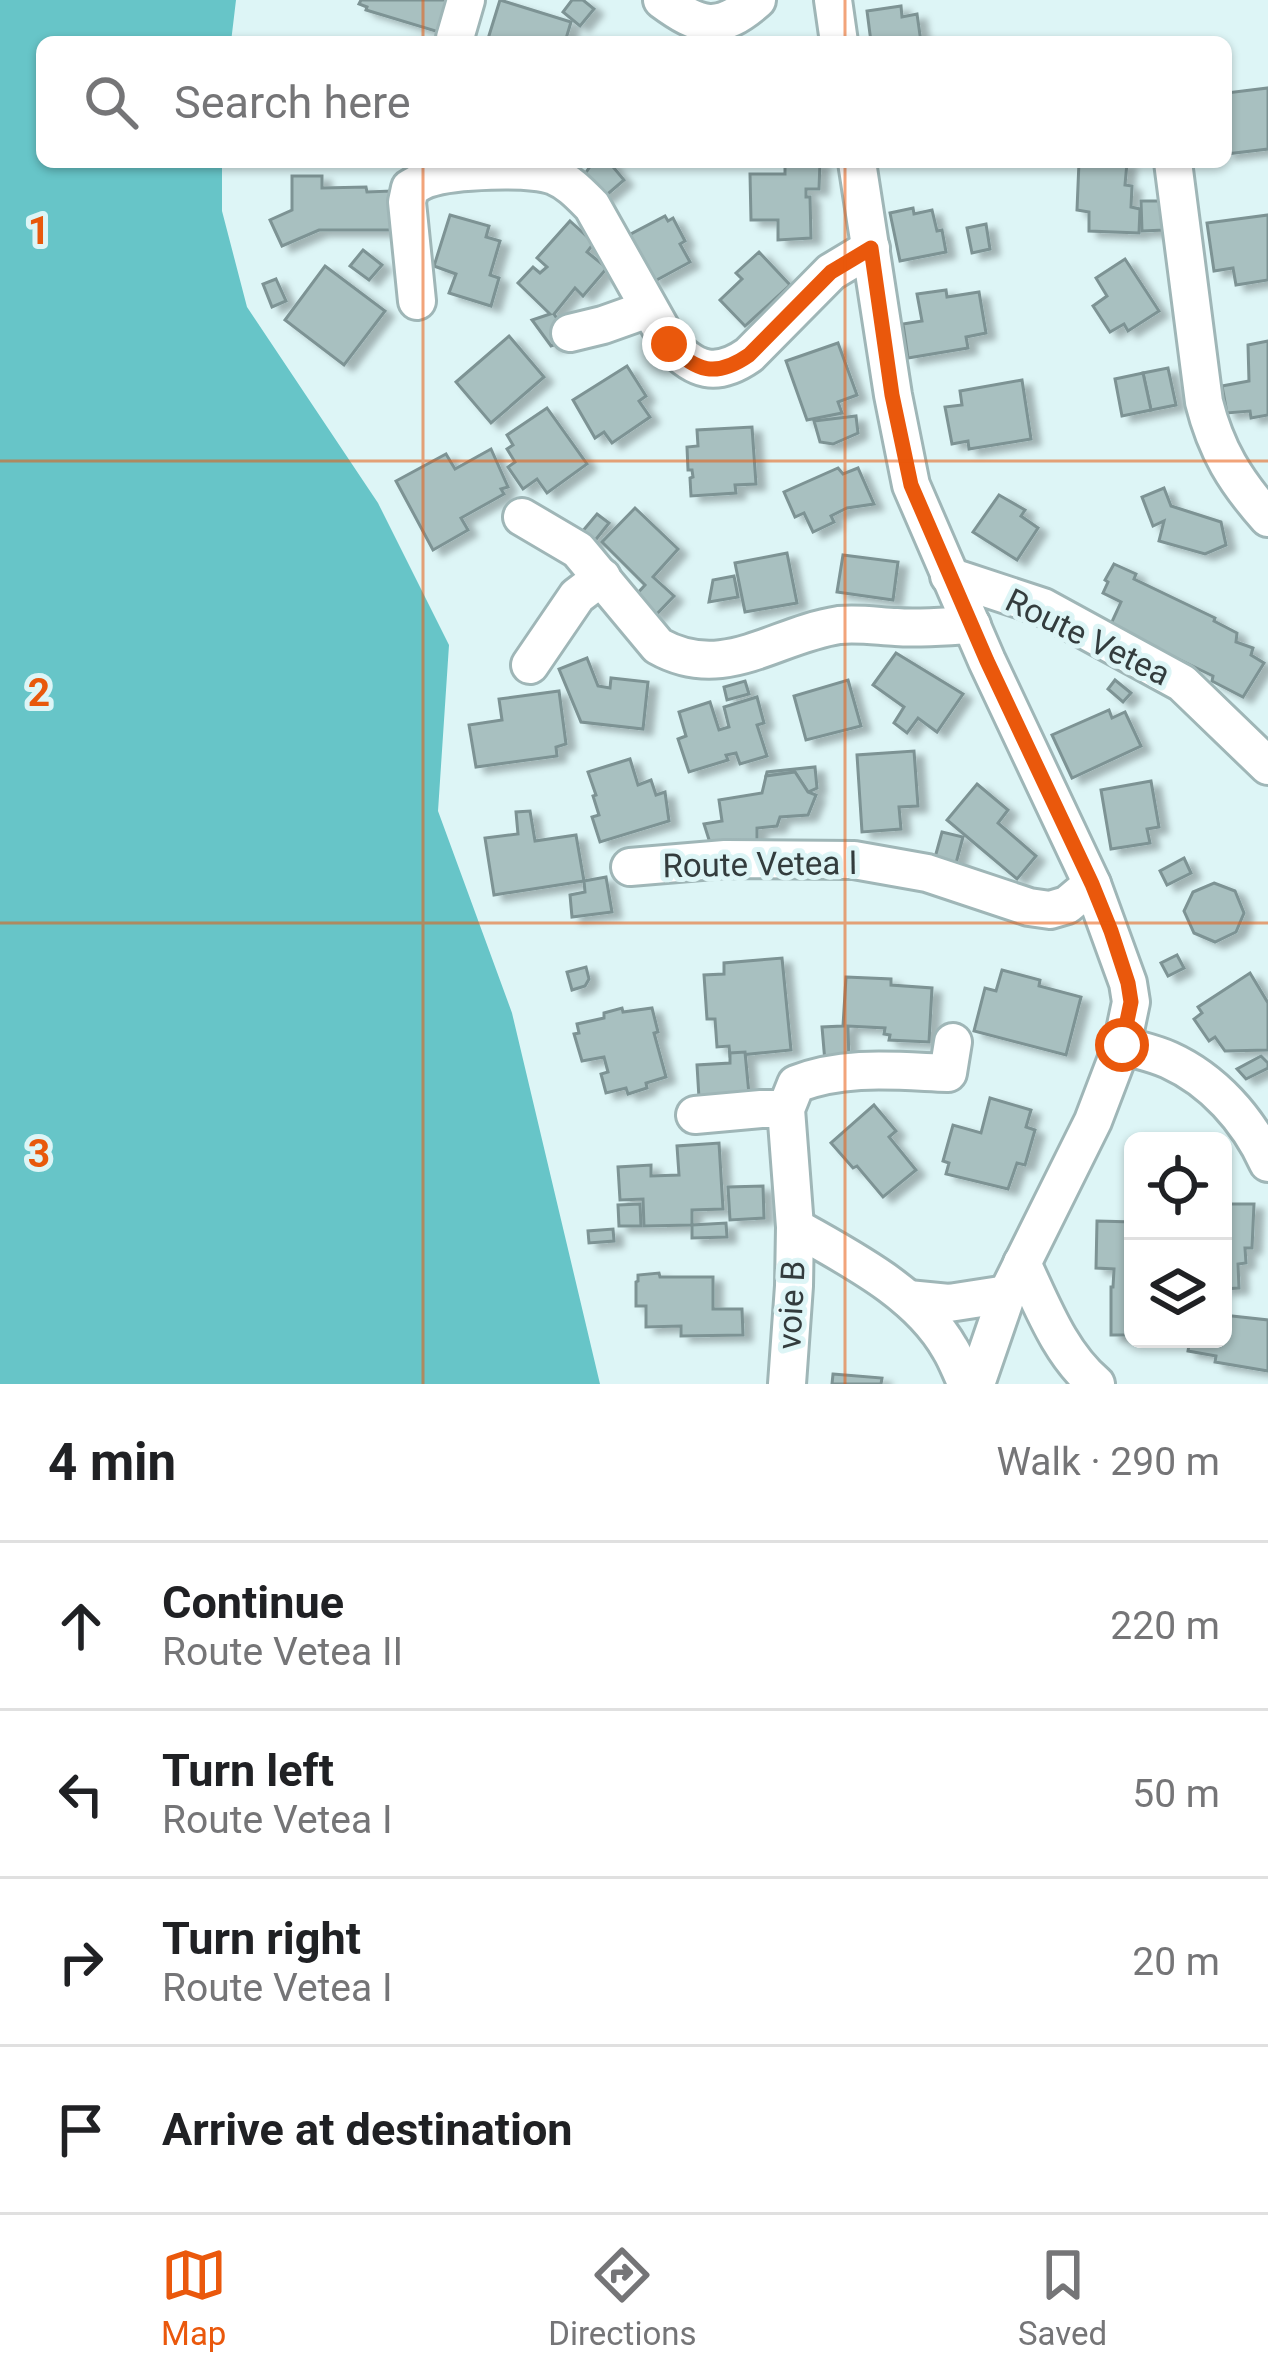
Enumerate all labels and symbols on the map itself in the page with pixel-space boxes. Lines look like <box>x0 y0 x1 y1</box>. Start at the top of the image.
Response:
text: 1 <box>28 208 50 254</box>
route end <box>642 317 696 371</box>
street label: Route Vetea <box>1000 580 1176 694</box>
text: 2 <box>28 670 50 716</box>
street label: Route Vetea I <box>662 843 858 885</box>
route start <box>1095 1018 1149 1072</box>
text: 3 <box>28 1131 50 1177</box>
street label: voie B <box>769 1260 813 1350</box>

